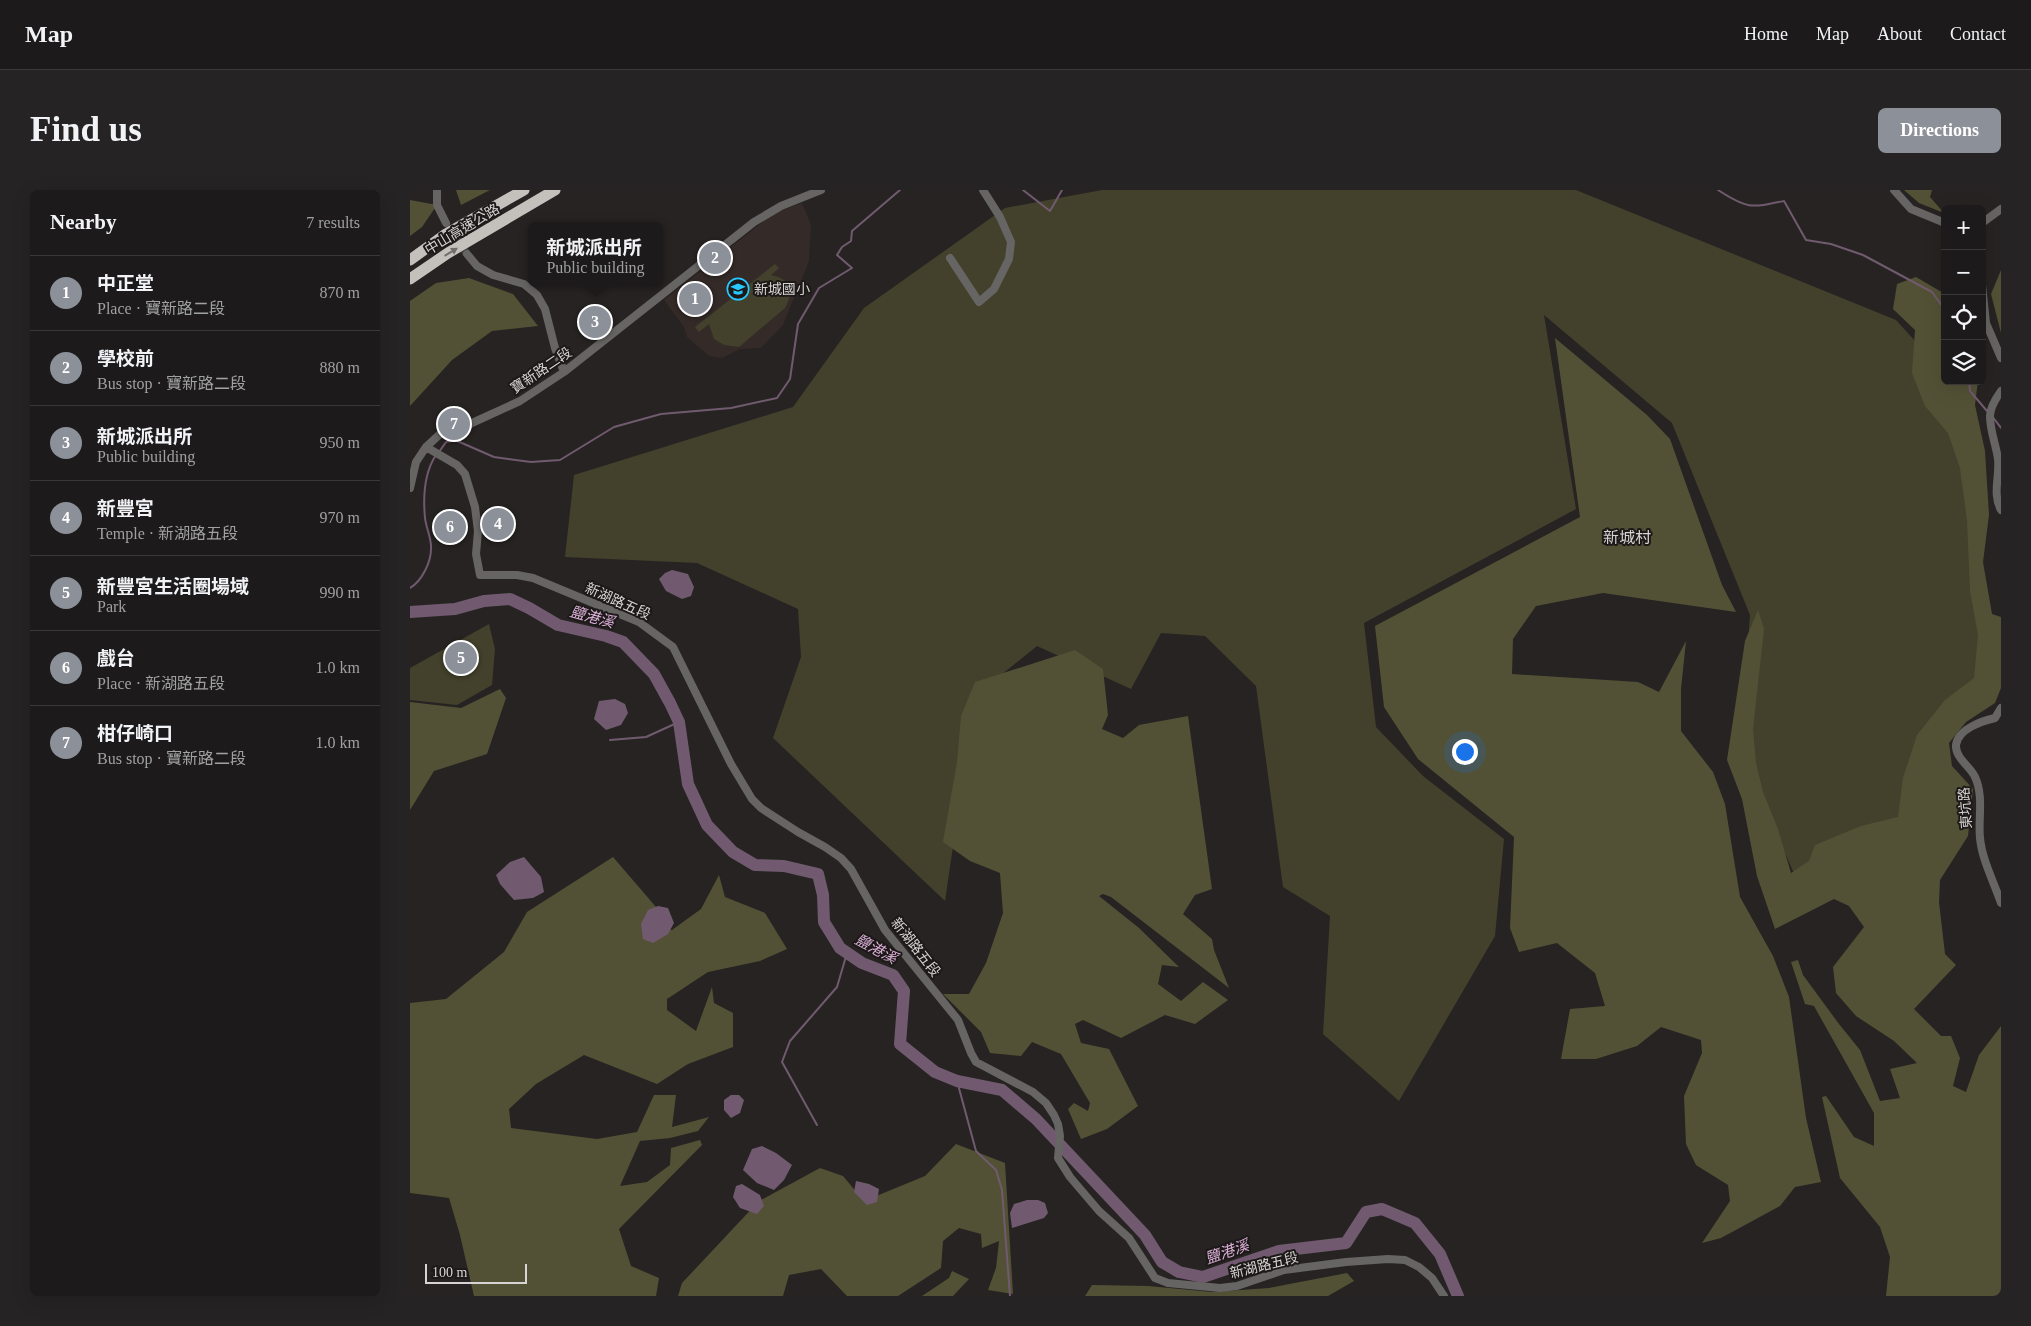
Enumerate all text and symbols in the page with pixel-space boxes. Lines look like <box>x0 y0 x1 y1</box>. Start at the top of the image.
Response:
text: Map <box>25 21 73 47</box>
text: Home <box>1744 24 1788 44</box>
text: Map <box>1816 24 1849 44</box>
text: About <box>1877 24 1922 44</box>
text: Contact <box>1950 24 2006 44</box>
button: Directions <box>1878 108 2001 153</box>
text: Find us <box>30 110 142 149</box>
street label: 中山高速公路 <box>422 201 502 257</box>
map controls <box>1941 205 1986 385</box>
button: + <box>1941 205 1986 250</box>
text: Nearby <box>50 210 117 234</box>
text: 7 results <box>306 214 360 231</box>
popup <box>528 222 663 287</box>
text: 新城派出所 <box>546 237 641 258</box>
pin: 2 <box>699 239 731 277</box>
one-way arrow <box>444 247 457 256</box>
button: − <box>1941 250 1986 295</box>
text: Public building <box>546 259 645 276</box>
text: 中正堂 <box>97 273 154 294</box>
school or university icon: 新城國小 <box>726 277 750 301</box>
pin: 1 <box>679 280 711 318</box>
place label: 新城國小 <box>754 282 810 297</box>
text: 1 <box>62 284 70 301</box>
text: 870 m <box>320 284 360 301</box>
button: locate <box>1941 295 1986 340</box>
text: Place · 寶新路二段 <box>97 300 225 317</box>
pin: 3 <box>579 303 611 341</box>
button: layers <box>1941 340 1986 385</box>
street label: 寶新路二段 <box>508 345 574 396</box>
text: 學校前 <box>97 348 154 369</box>
text: 2 <box>62 359 70 376</box>
text: 880 m <box>320 359 360 376</box>
text: Bus stop · 寶新路二段 <box>97 375 246 392</box>
pin: 7 <box>438 405 470 443</box>
text: 新城派出所 <box>97 426 192 447</box>
text: 3 <box>62 434 70 451</box>
text: 950 m <box>320 434 360 451</box>
text: Public building <box>97 448 195 465</box>
text: 新豐宮 <box>97 498 154 519</box>
pin: 4 <box>482 505 514 543</box>
pin: 6 <box>434 508 466 546</box>
text: 4 <box>62 509 70 526</box>
text: 970 m <box>320 509 360 526</box>
text: Temple · 新湖路五段 <box>97 525 238 542</box>
district label: 新城村 <box>1603 529 1651 546</box>
text: 新豐宮生活圈場域 <box>97 576 249 597</box>
street label: 新湖路五段 <box>583 580 653 623</box>
text: 5 <box>62 584 70 601</box>
text: 990 m <box>320 584 360 601</box>
text: Park <box>97 598 126 615</box>
water label: 鹽港溪 <box>568 603 618 631</box>
pin: 5 <box>445 639 477 677</box>
text: 戲台 <box>97 648 135 669</box>
text: 6 <box>62 659 70 676</box>
text: 1.0 km <box>316 659 360 676</box>
text: Place · 新湖路五段 <box>97 675 225 692</box>
text: 柑仔崎口 <box>97 723 173 744</box>
text: 7 <box>62 734 70 751</box>
text: 1.0 km <box>316 734 360 751</box>
your location <box>1452 739 1478 765</box>
text: Bus stop · 寶新路二段 <box>97 750 246 767</box>
street label: 東坑路 <box>1956 786 1974 830</box>
street label: 新湖路五段 <box>888 915 943 980</box>
water label: 鹽港溪 <box>852 931 901 968</box>
water label: 鹽港溪 <box>1203 1236 1253 1267</box>
street label: 新湖路五段 <box>1228 1250 1300 1281</box>
scale bar <box>425 1261 528 1284</box>
text: 100 m <box>432 1265 467 1280</box>

